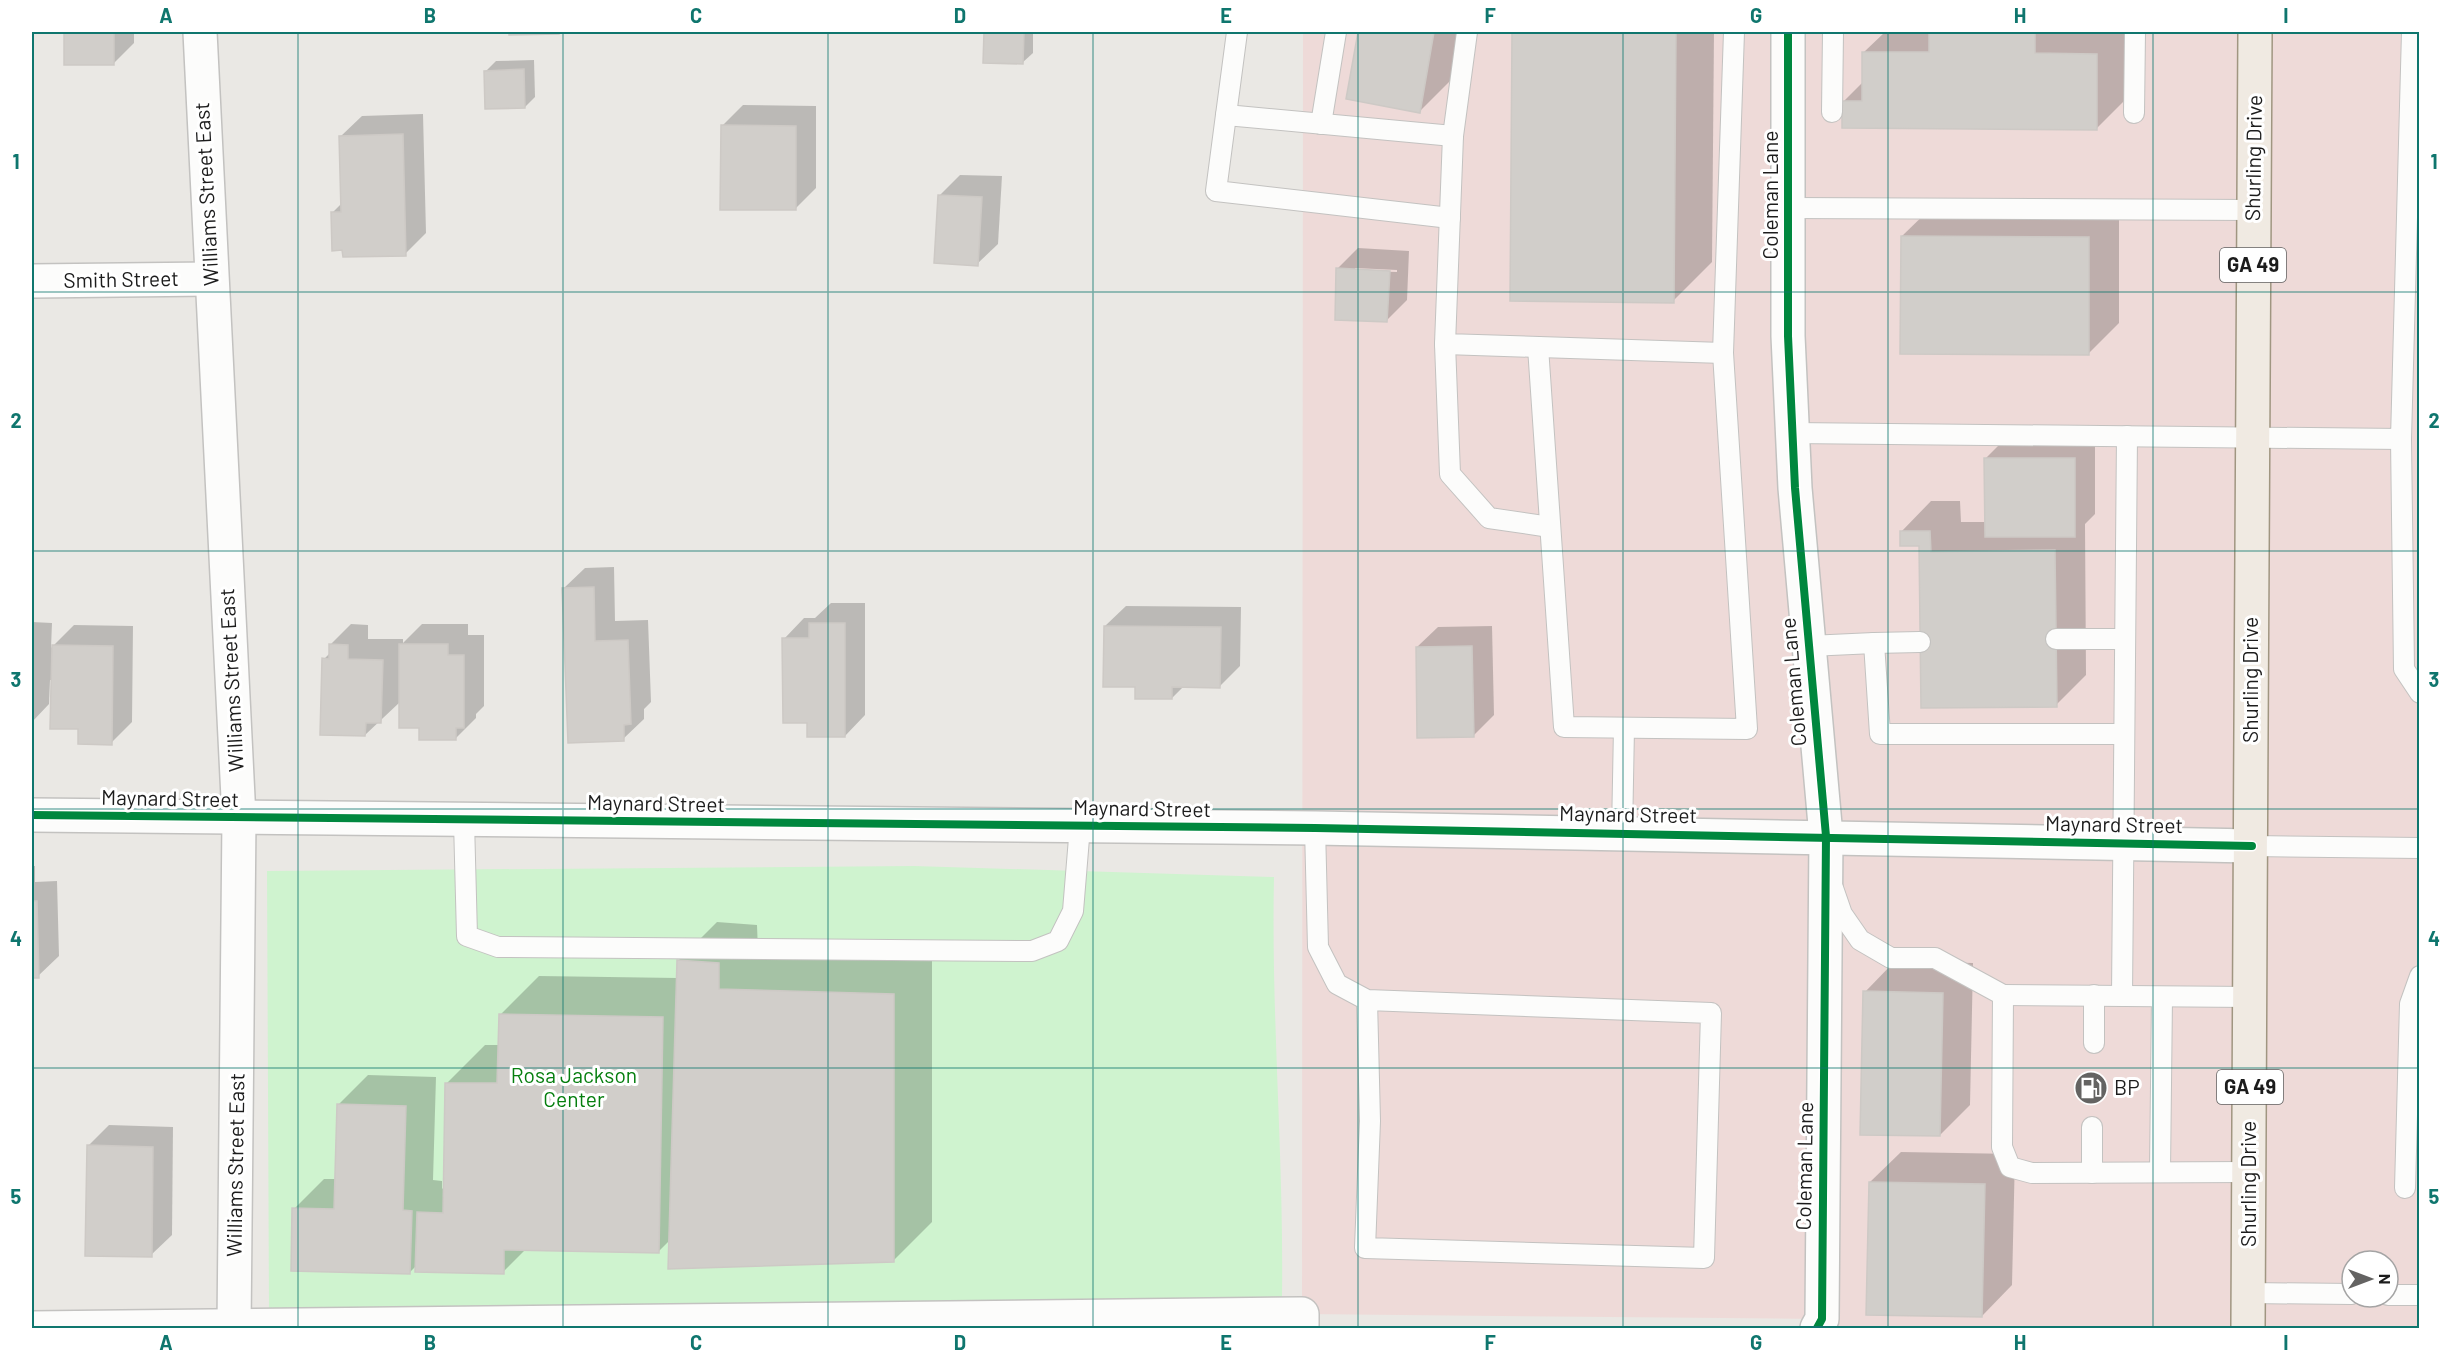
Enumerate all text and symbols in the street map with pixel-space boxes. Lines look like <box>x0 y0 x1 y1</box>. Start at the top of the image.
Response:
text: A <box>159 3 173 27</box>
text: B <box>424 3 436 27</box>
text: C <box>690 3 702 27</box>
text: D <box>954 3 966 27</box>
text: E <box>1220 3 1232 27</box>
text: F <box>1484 3 1496 27</box>
text: G <box>1750 3 1762 27</box>
text: H <box>2014 3 2026 27</box>
text: I <box>2283 3 2289 27</box>
street label: Shurling Drive <box>2239 95 2266 221</box>
street label: Williams Street East <box>188 102 223 287</box>
street label: Coleman Lane <box>1757 131 1782 259</box>
text: 1 <box>12 149 20 173</box>
text: 1 <box>2430 149 2438 173</box>
road number: GA 49 <box>2220 248 2286 282</box>
street label: Smith Street <box>63 265 179 292</box>
text: 2 <box>10 408 22 432</box>
text: 2 <box>2428 408 2440 432</box>
street label: Williams Street East <box>213 588 248 773</box>
street label: Coleman Lane <box>1774 617 1811 747</box>
street label: Shurling Drive <box>2237 617 2262 743</box>
text: 3 <box>11 667 21 691</box>
text: 3 <box>2429 667 2439 691</box>
street label: Maynard Street <box>101 784 239 811</box>
street label: Maynard Street <box>587 789 725 816</box>
street label: Maynard Street <box>1073 794 1211 821</box>
street label: Maynard Street <box>1559 800 1697 827</box>
street label: Maynard Street <box>2045 810 2183 837</box>
text: 4 <box>10 926 22 950</box>
text: 4 <box>2428 926 2440 950</box>
park label: Rosa Jackson Center <box>511 1062 637 1111</box>
fuel station icon: BP <box>2073 1070 2109 1106</box>
road number: GA 49 <box>2217 1070 2283 1104</box>
street label: Williams Street East <box>220 1073 249 1257</box>
place label: BP <box>2114 1074 2140 1099</box>
street label: Coleman Lane <box>1790 1101 1817 1231</box>
street label: Shurling Drive <box>2235 1121 2260 1247</box>
text: 5 <box>11 1184 22 1208</box>
text: 5 <box>2429 1184 2440 1208</box>
north arrow <box>2340 1249 2400 1309</box>
text: N <box>2376 1274 2395 1284</box>
text: A <box>159 1330 173 1354</box>
text: B <box>424 1330 436 1354</box>
text: C <box>690 1330 702 1354</box>
text: D <box>954 1330 966 1354</box>
text: E <box>1220 1330 1232 1354</box>
text: F <box>1484 1330 1496 1354</box>
text: G <box>1750 1330 1762 1354</box>
text: H <box>2014 1330 2026 1354</box>
text: I <box>2283 1330 2289 1354</box>

